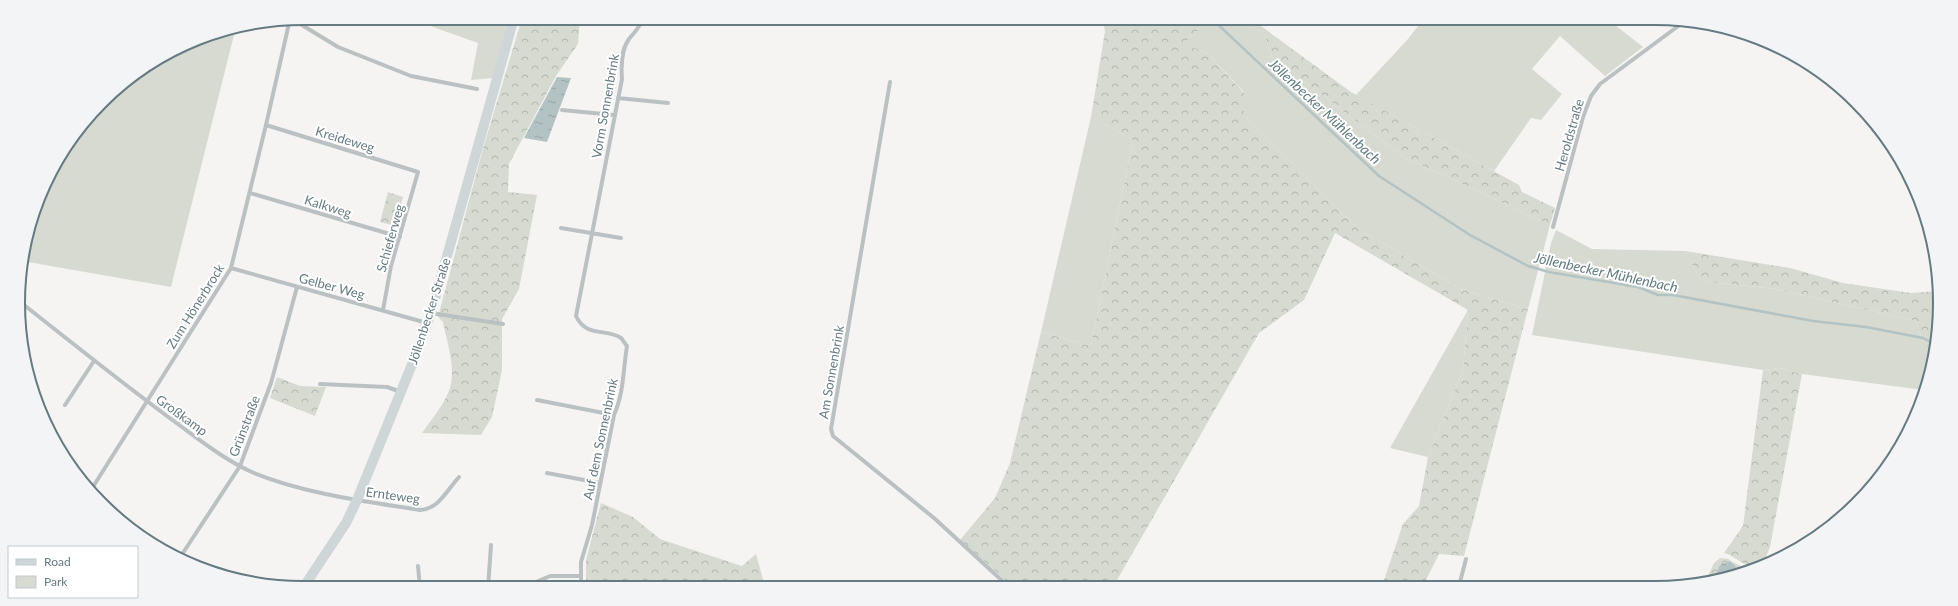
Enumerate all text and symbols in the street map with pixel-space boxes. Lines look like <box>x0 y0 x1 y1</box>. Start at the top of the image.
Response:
street label: Vorm Sonnenbrink <box>588 52 622 160</box>
water label: Jöllenbecker Mühlenbach <box>1265 54 1384 167</box>
street label: Heroldstraße <box>1551 97 1587 173</box>
street label: Kreideweg <box>314 122 377 156</box>
street label: Kalkweg <box>302 191 354 221</box>
street label: Schieferweg <box>373 202 407 274</box>
water label: Jöllenbecker Mühlenbach <box>1532 248 1679 296</box>
street label: Jöllenbecker Straße <box>404 256 454 366</box>
street label: Zum Hönerbrock <box>163 260 228 351</box>
street label: Gelber Weg <box>297 270 367 303</box>
street label: Am Sonnenbrink <box>815 324 847 420</box>
street label: Auf dem Sonnenbrink <box>579 376 621 501</box>
street label: Großkamp <box>153 391 211 439</box>
street label: Grünstraße <box>225 393 263 459</box>
street label: Ernteweg <box>365 483 421 507</box>
legend <box>8 546 138 598</box>
text: Road <box>44 554 71 569</box>
text: Park <box>44 574 68 589</box>

